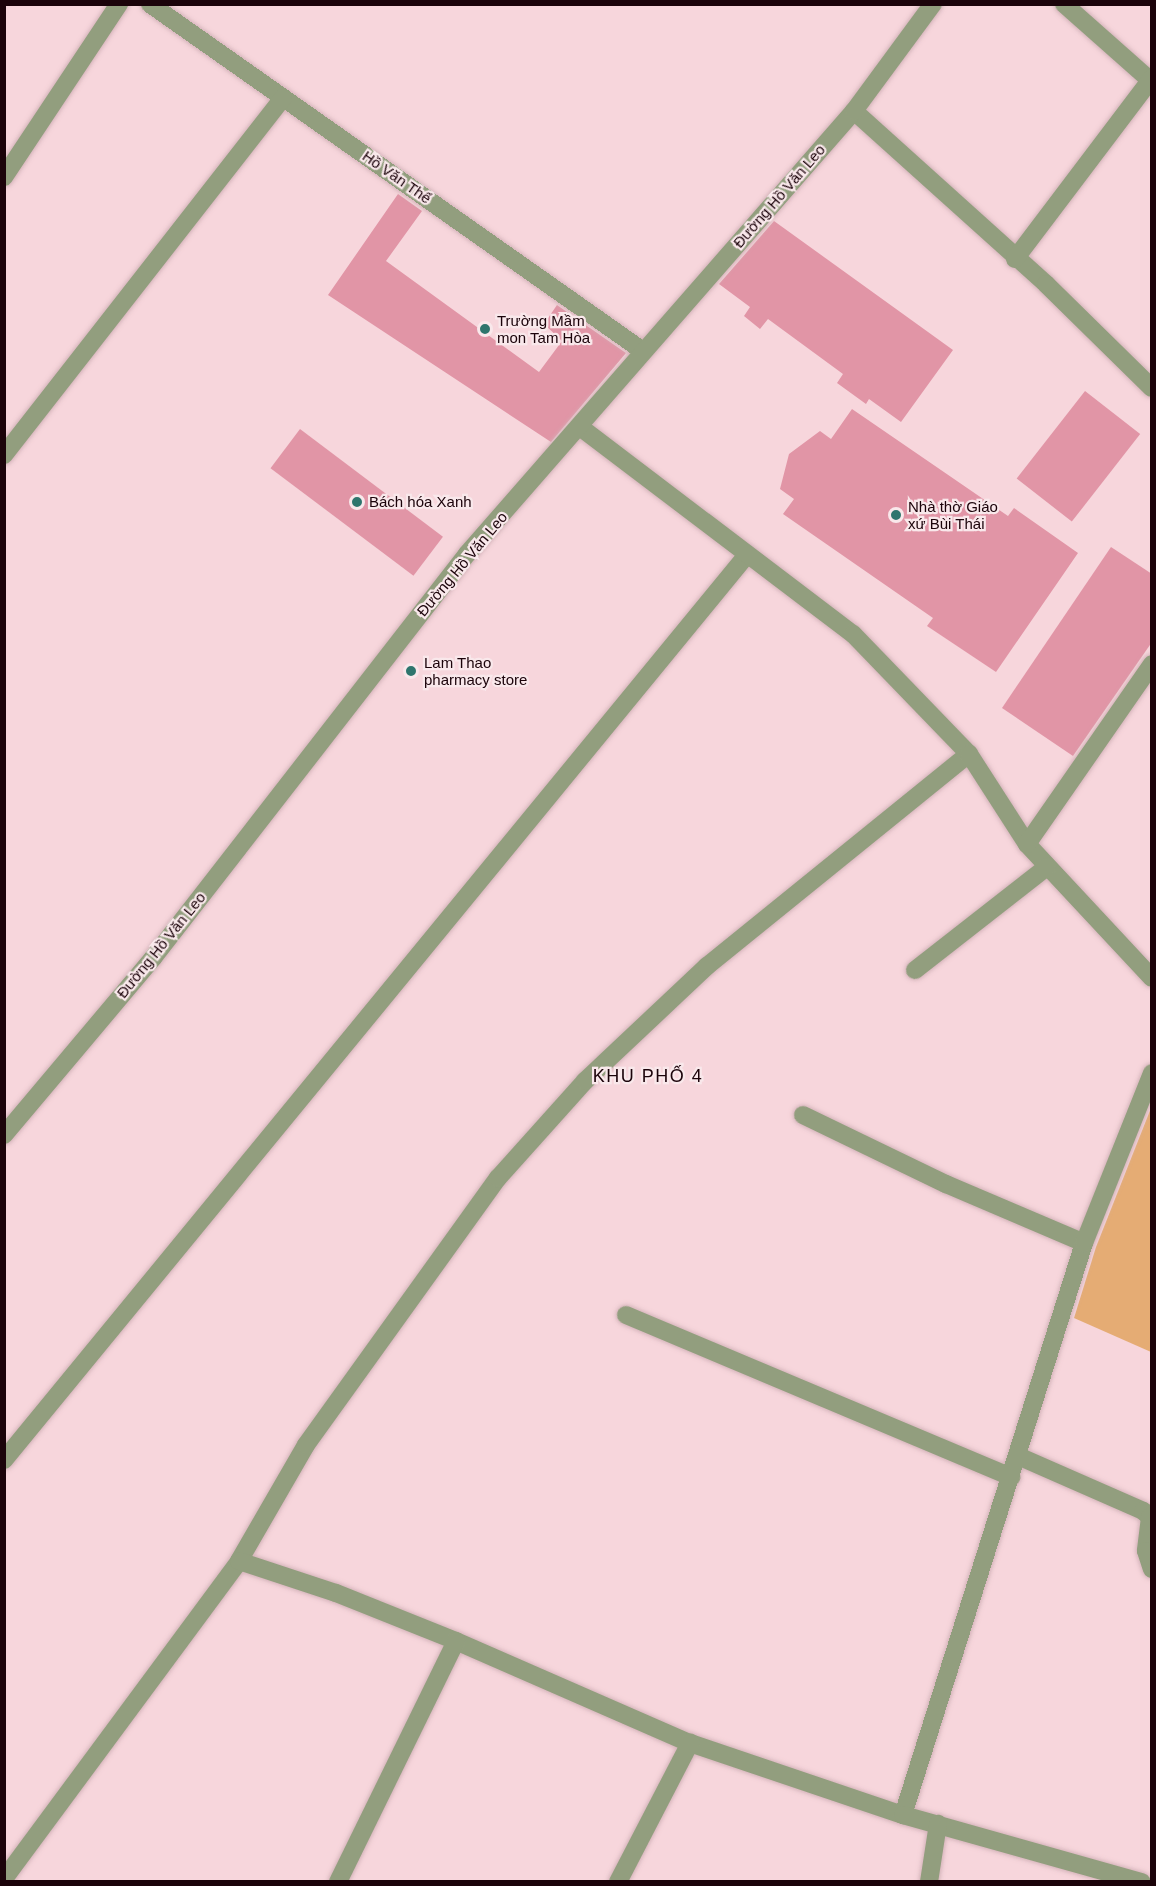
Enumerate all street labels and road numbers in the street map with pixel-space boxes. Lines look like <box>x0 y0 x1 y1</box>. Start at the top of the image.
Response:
street label: Đường Hồ Văn Leo <box>729 141 829 251</box>
street label: Hồ Văn Thể <box>359 147 435 207</box>
street label: Đường Hồ Văn Leo <box>413 508 511 620</box>
street label: Đường Hồ Văn Leo <box>113 889 209 1001</box>

